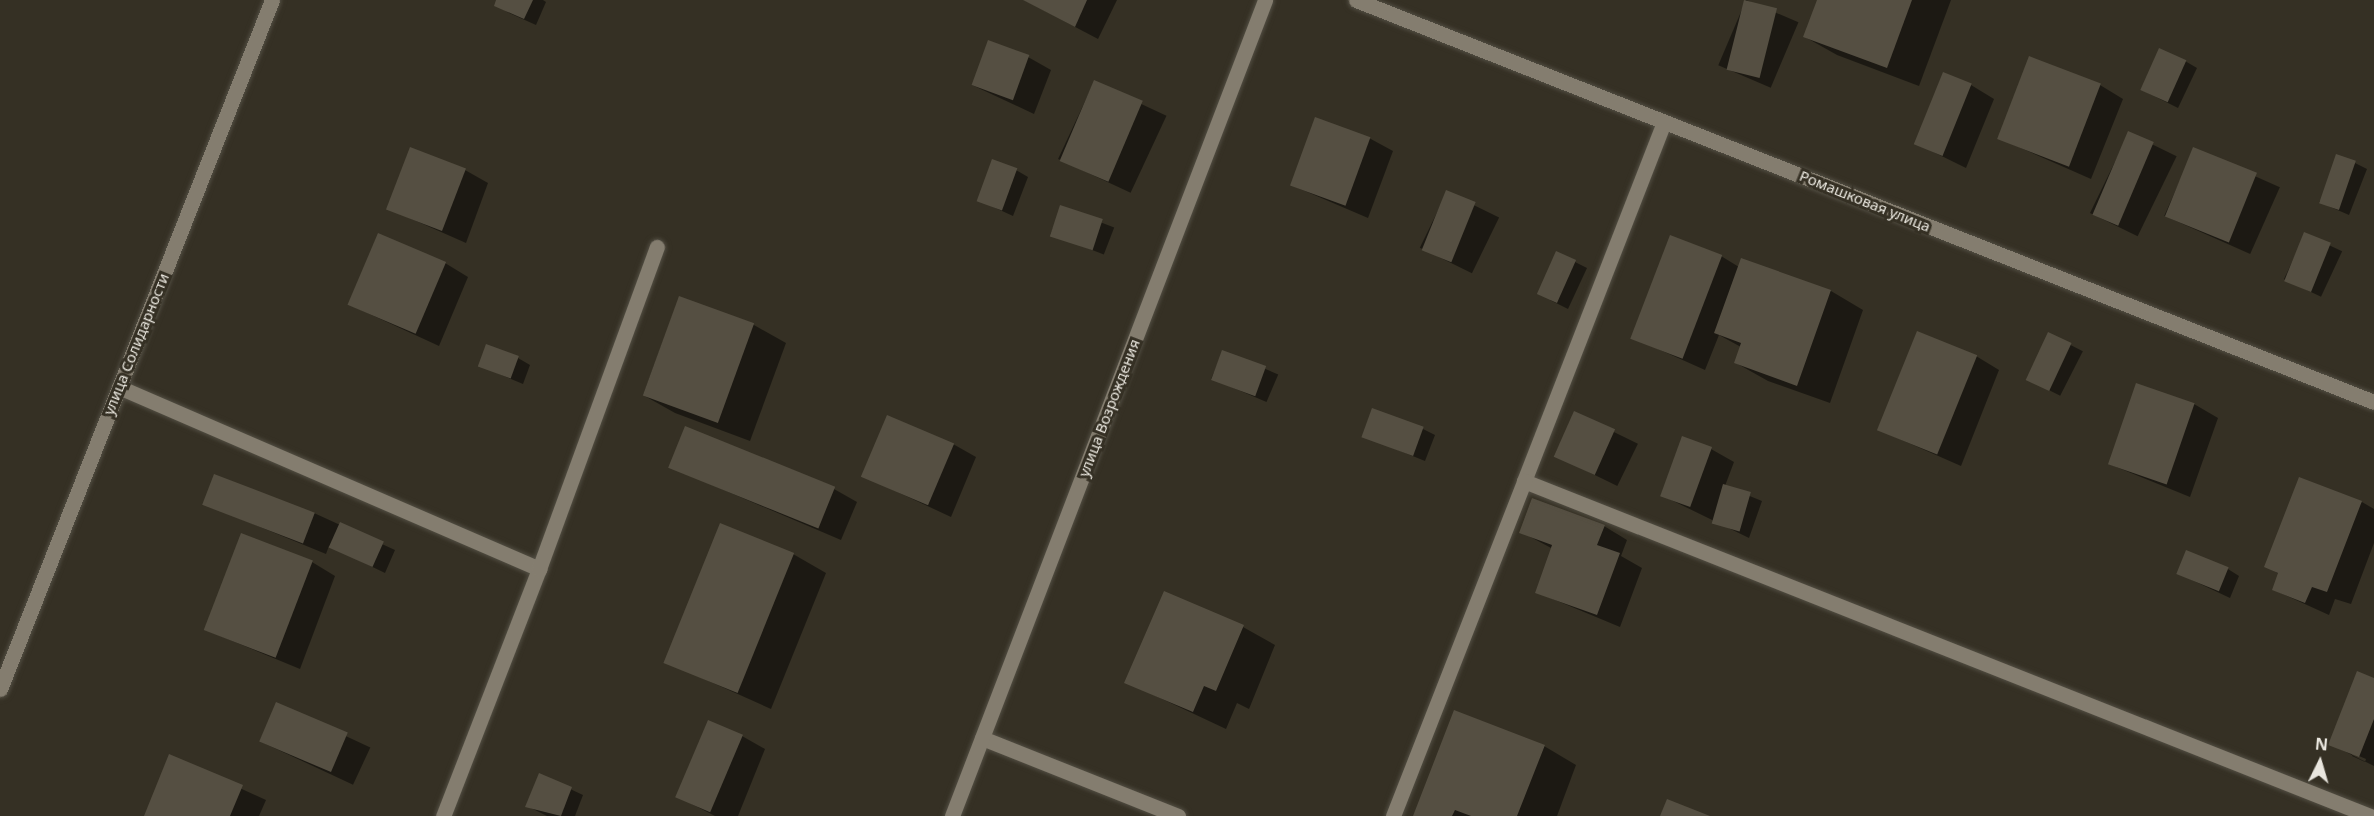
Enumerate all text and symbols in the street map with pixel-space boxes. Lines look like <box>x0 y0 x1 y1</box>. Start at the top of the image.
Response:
street label: Ромашковая улица <box>1797 167 1933 235</box>
street label: улица Солидарности <box>99 270 173 418</box>
street label: улица Возрождения <box>1074 337 1144 479</box>
north arrow <box>2290 732 2350 792</box>
text: N <box>2314 733 2329 756</box>

